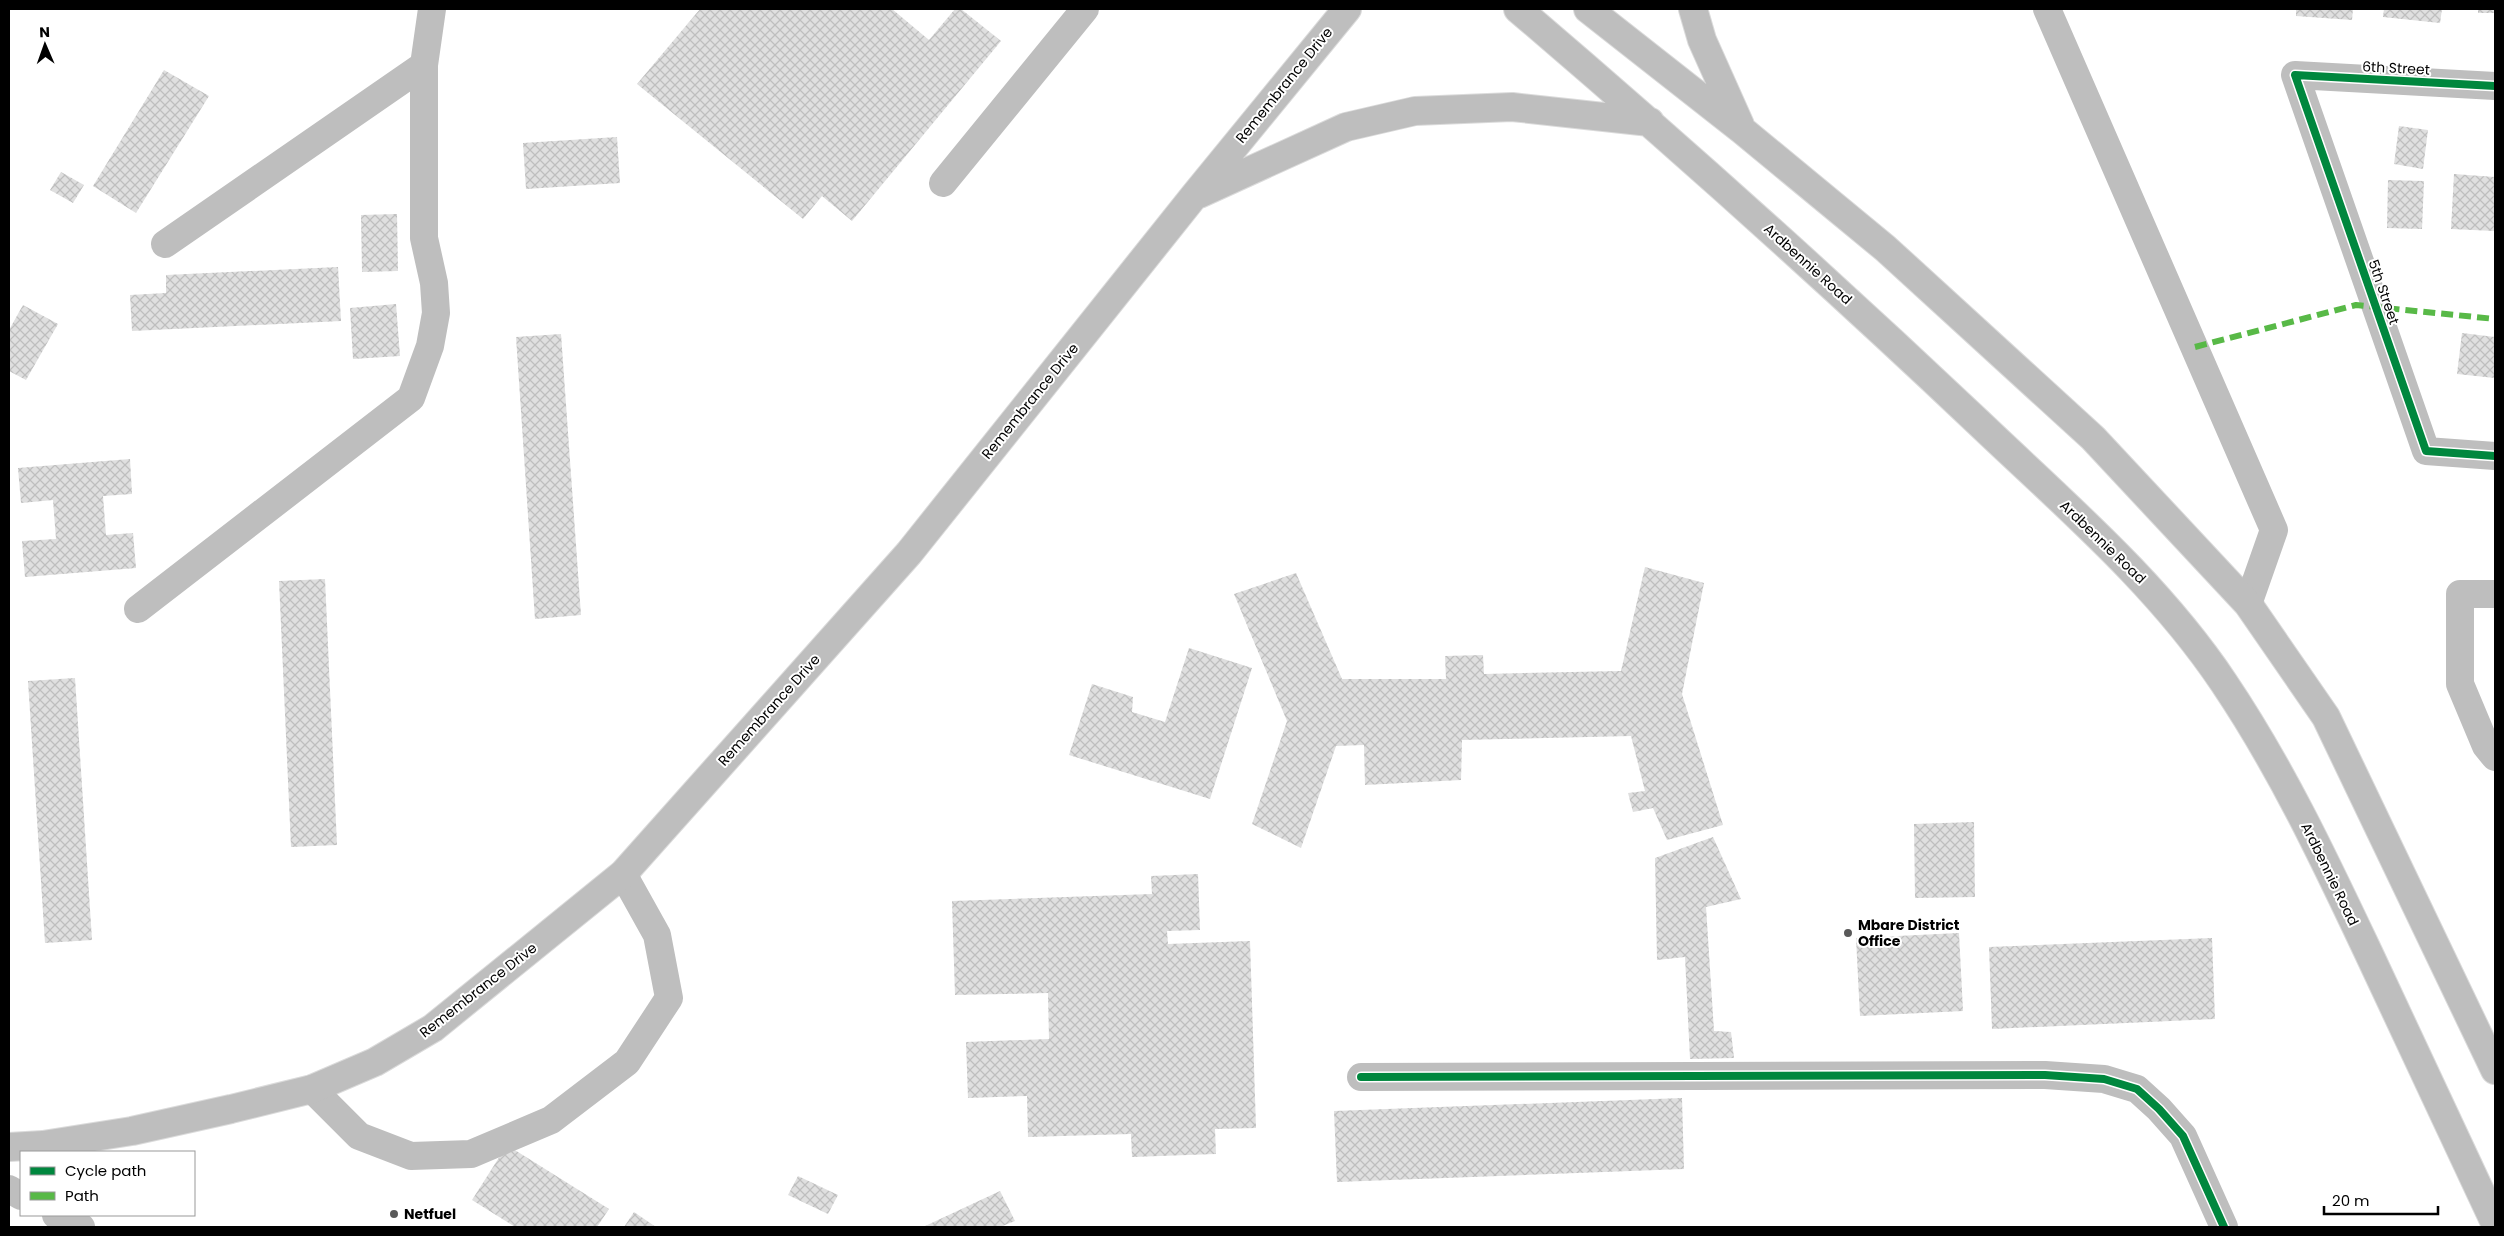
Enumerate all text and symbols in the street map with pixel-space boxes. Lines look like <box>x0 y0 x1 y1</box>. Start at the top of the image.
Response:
north arrow <box>20 20 70 70</box>
text: N <box>39 22 50 42</box>
street label: Remembrance Drive <box>1231 23 1337 147</box>
street label: 6th Street <box>2362 56 2430 80</box>
street label: Ardbennie Road <box>1760 219 1856 309</box>
street label: 5th Street <box>2364 257 2404 327</box>
street label: Remembrance Drive <box>977 339 1083 463</box>
street label: Ardbennie Road <box>2056 496 2150 588</box>
street label: Remembrance Drive <box>713 650 825 770</box>
street label: Ardbennie Road <box>2296 819 2364 929</box>
place label: Mbare District Office <box>1858 915 1960 951</box>
marker: Mbare District Office <box>1842 927 1854 939</box>
street label: Remembrance Drive <box>415 938 541 1042</box>
legend <box>20 1151 195 1216</box>
text: Cycle path <box>65 1160 146 1181</box>
scale bar <box>2324 1184 2438 1216</box>
text: Path <box>65 1185 99 1206</box>
text: 20 m <box>2332 1190 2370 1211</box>
place label: Netfuel <box>404 1204 456 1224</box>
marker: Netfuel <box>388 1208 400 1220</box>

